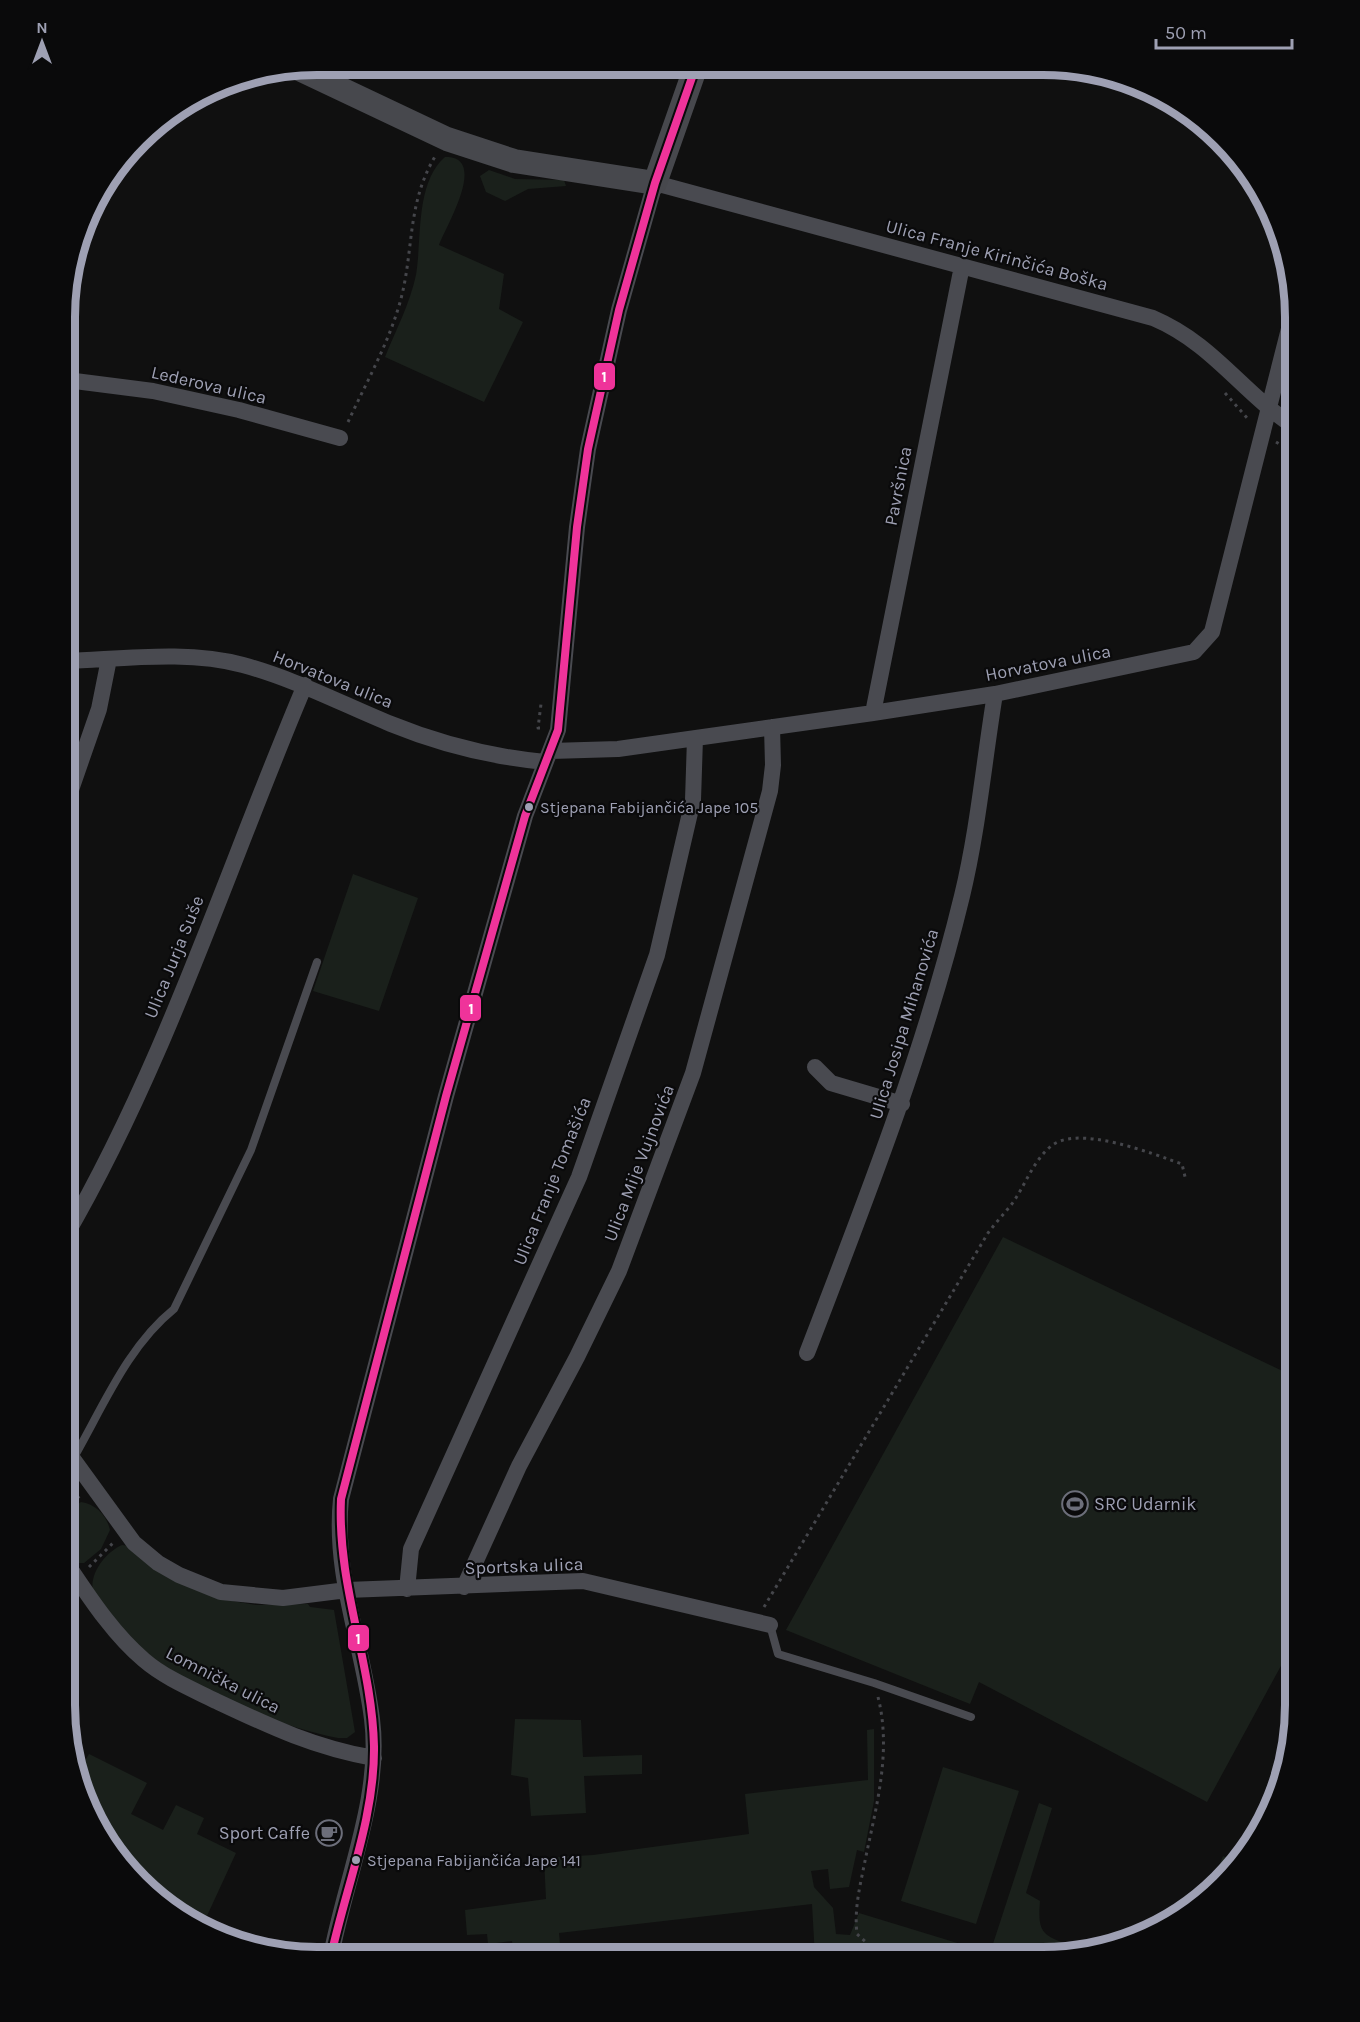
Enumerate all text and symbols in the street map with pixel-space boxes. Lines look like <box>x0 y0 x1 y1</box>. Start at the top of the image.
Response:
north arrow <box>12 12 72 72</box>
scale bar <box>1156 12 1292 50</box>
text: N <box>36 18 48 37</box>
text: 50 m <box>1165 22 1207 44</box>
street label: Ulica Franje Kirinčića Boška <box>883 215 1111 295</box>
street label: Lederova ulica <box>149 361 269 409</box>
line badge: 1 <box>593 362 616 391</box>
text: 1 <box>601 367 607 386</box>
street label: Pavršnica <box>880 444 916 528</box>
street label: Horvatova ulica <box>983 640 1113 686</box>
street label: Horvatova ulica <box>270 645 396 713</box>
place label: Stjepana Fabijančića Jape 105 <box>540 798 758 817</box>
marker: Stjepana Fabijančića Jape 105 <box>523 801 535 813</box>
street label: Ulica Jurja Suše <box>139 892 209 1022</box>
street label: Ulica Josipa Mihanovića <box>865 926 943 1122</box>
line badge: 1 <box>459 994 482 1022</box>
text: 1 <box>468 999 474 1018</box>
street label: Ulica Mije Vujnovića <box>599 1081 679 1245</box>
street label: Ulica Franje Tomašića <box>508 1094 596 1268</box>
sports icon: SRC Udarnik <box>1060 1489 1090 1519</box>
place label: SRC Udarnik <box>1094 1493 1196 1515</box>
street label: Sportska ulica <box>464 1553 584 1579</box>
line badge: 1 <box>347 1624 370 1652</box>
text: 1 <box>355 1629 361 1648</box>
street label: Lomnička ulica <box>162 1642 284 1718</box>
cafe icon: Sport Caffe <box>314 1818 344 1848</box>
place label: Sport Caffe <box>219 1822 310 1844</box>
place label: Stjepana Fabijančića Jape 141 <box>367 1851 581 1870</box>
marker: Stjepana Fabijančića Jape 141 <box>350 1854 362 1866</box>

